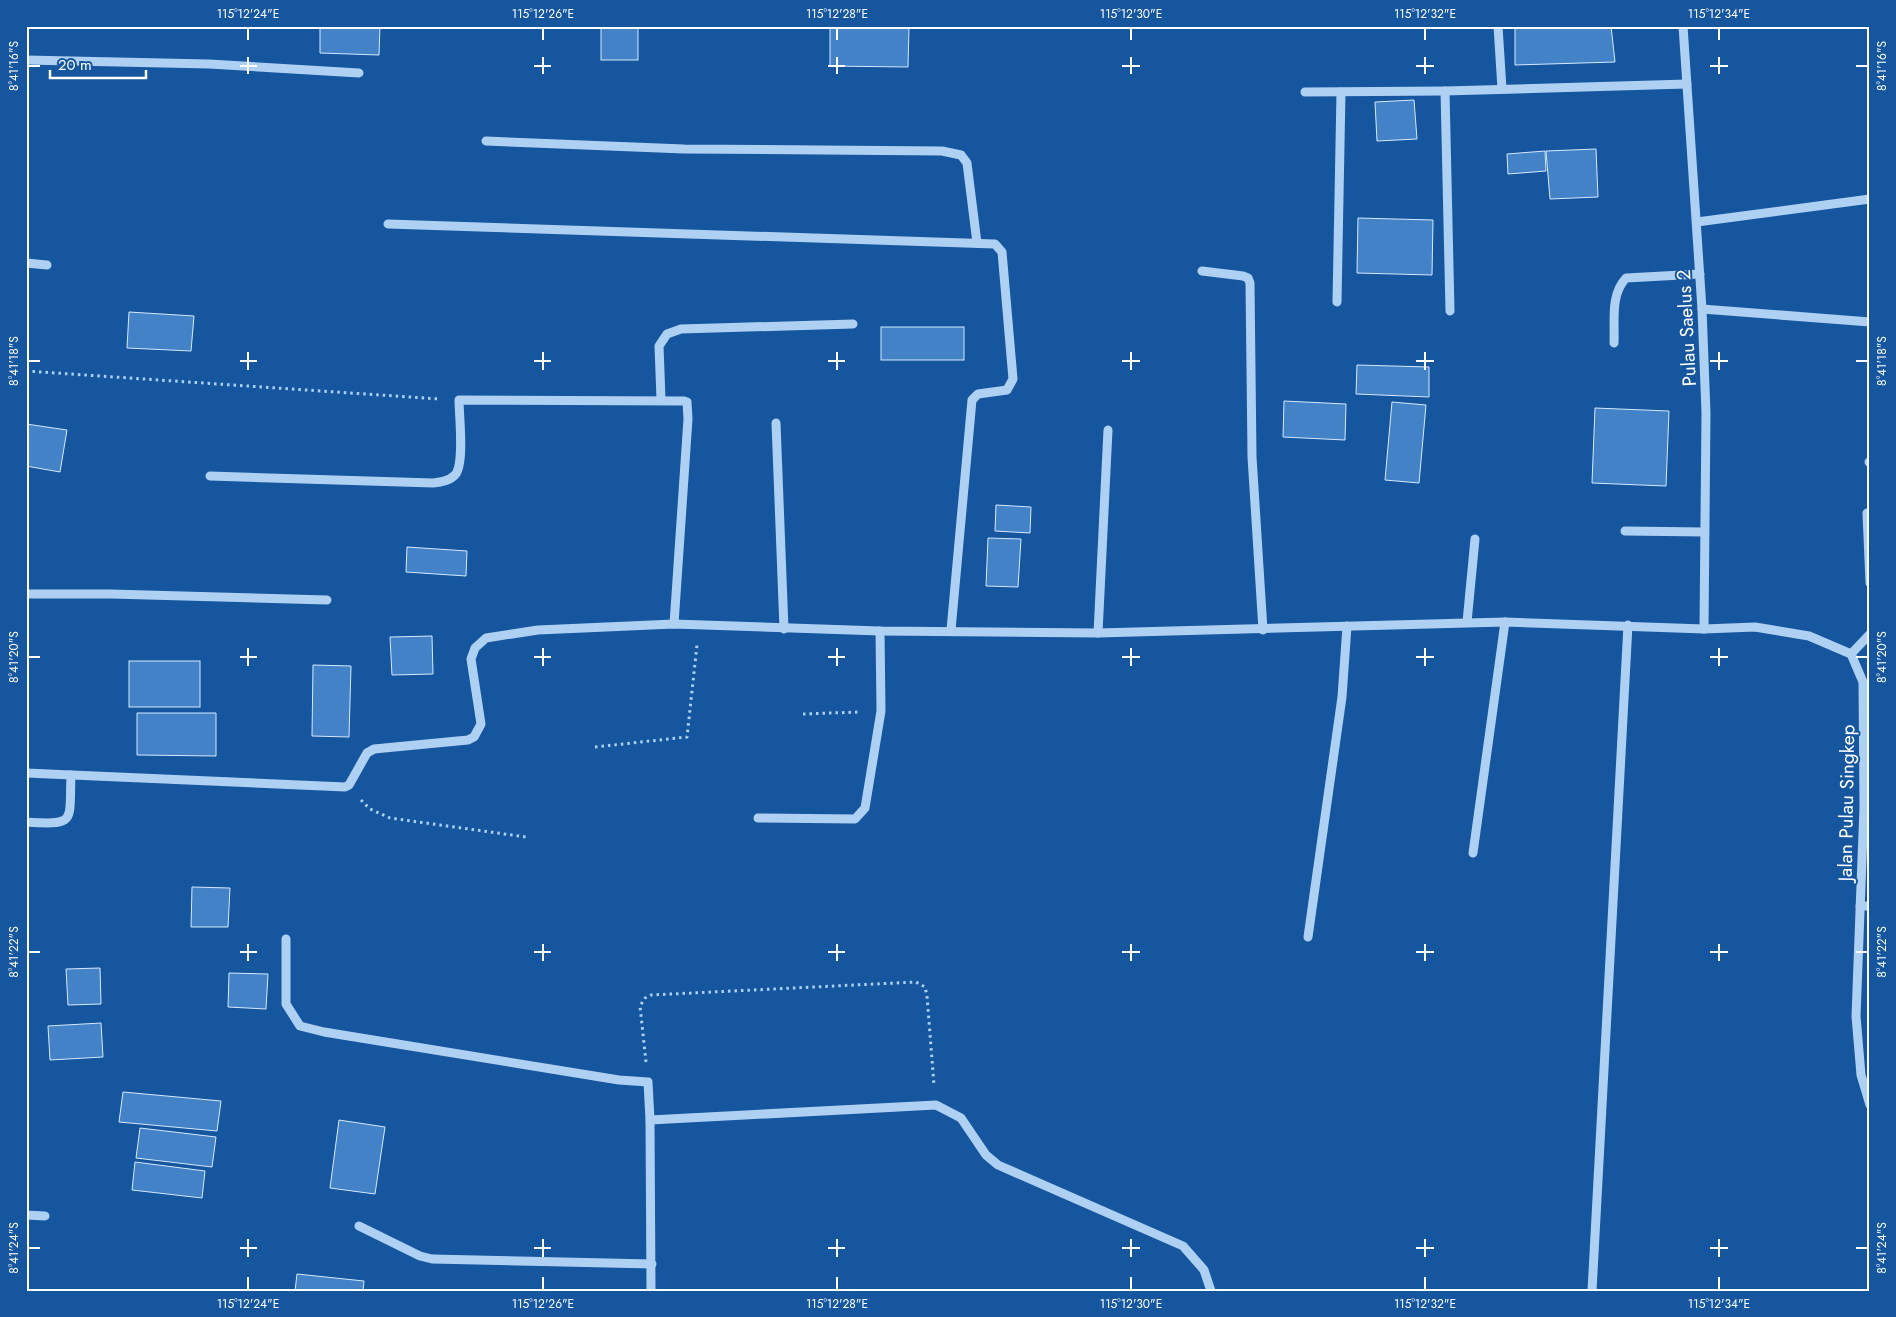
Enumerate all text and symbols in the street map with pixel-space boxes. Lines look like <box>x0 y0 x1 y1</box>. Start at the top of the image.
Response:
text: 115°12'24"E <box>217 5 279 23</box>
text: 115°12'26"E <box>512 5 574 23</box>
text: 115°12'28"E <box>806 5 868 23</box>
text: 115°12'30"E <box>1100 5 1162 23</box>
text: 115°12'32"E <box>1394 5 1456 23</box>
text: 115°12'34"E <box>1688 5 1750 23</box>
text: 8°41'16"S <box>5 40 23 91</box>
text: 8°41'16"S <box>1873 40 1891 91</box>
scale bar <box>50 48 146 80</box>
text: 20 m <box>58 54 92 76</box>
street label: Pulau Saelus 2 <box>1670 269 1703 387</box>
text: 8°41'18"S <box>5 336 23 386</box>
text: 8°41'18"S <box>1873 336 1891 386</box>
text: 8°41'20"S <box>5 631 23 683</box>
text: 8°41'20"S <box>1873 631 1891 683</box>
street label: Jalan Pulau Singkep <box>1832 724 1861 885</box>
text: 8°41'22"S <box>5 926 23 978</box>
text: 8°41'22"S <box>1873 926 1891 978</box>
text: 8°41'24"S <box>5 1222 23 1274</box>
text: 8°41'24"S <box>1873 1222 1891 1274</box>
text: 115°12'24"E <box>217 1295 279 1313</box>
text: 115°12'26"E <box>512 1295 574 1313</box>
text: 115°12'28"E <box>806 1295 868 1313</box>
text: 115°12'30"E <box>1100 1295 1162 1313</box>
text: 115°12'32"E <box>1394 1295 1456 1313</box>
text: 115°12'34"E <box>1688 1295 1750 1313</box>

